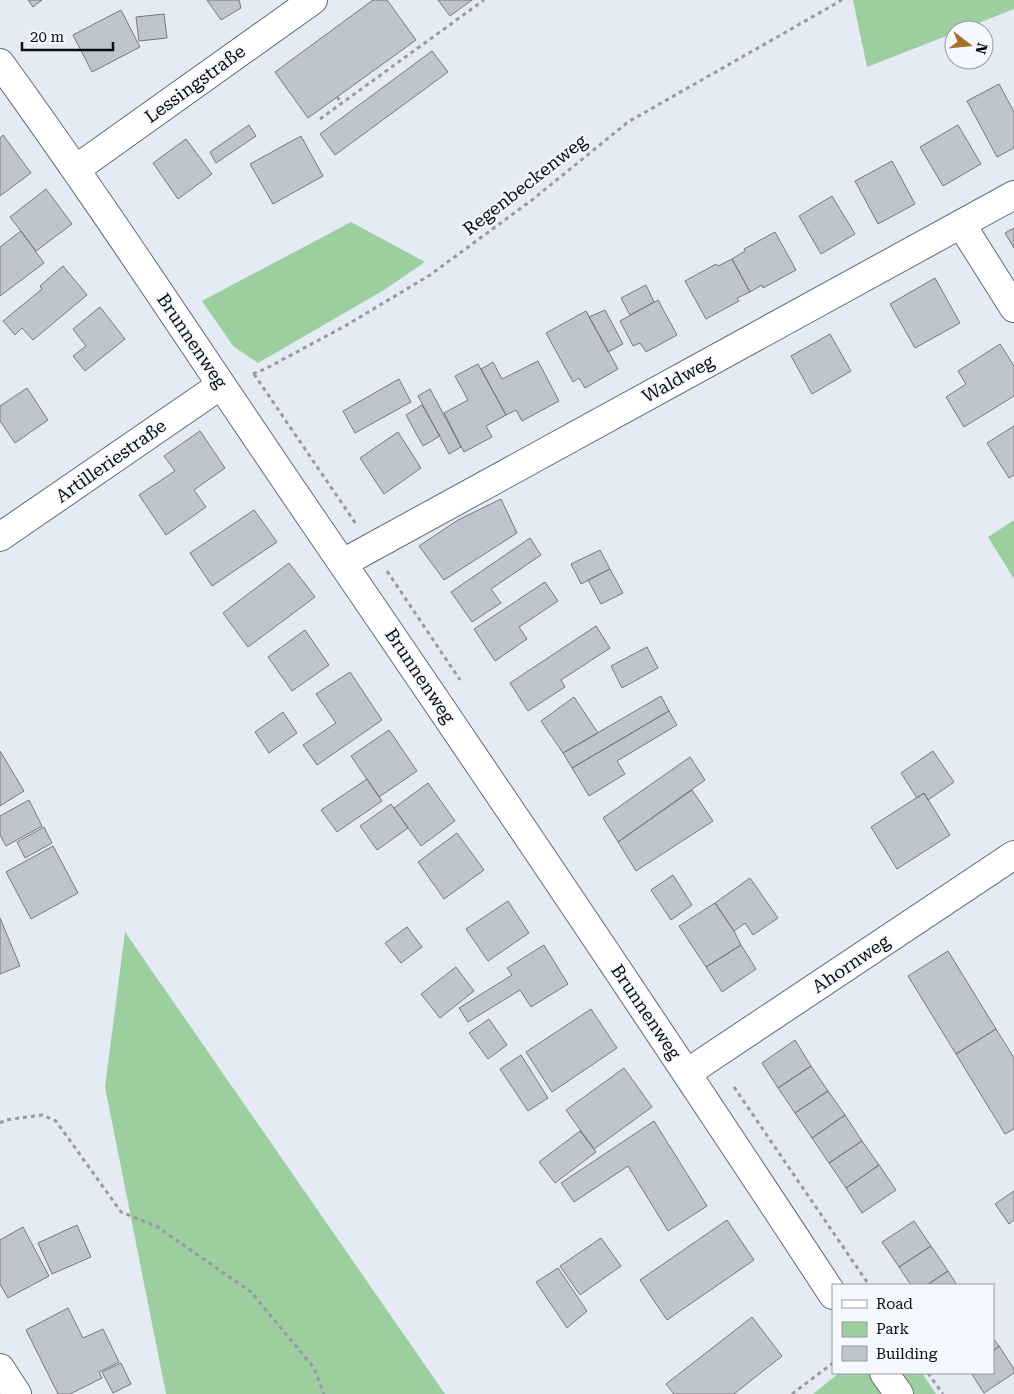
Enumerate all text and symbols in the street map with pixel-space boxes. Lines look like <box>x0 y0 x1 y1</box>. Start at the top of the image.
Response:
scale bar <box>22 20 114 52</box>
north arrow <box>944 20 994 70</box>
text: 20 m <box>30 28 65 46</box>
street label: Lessingstraße <box>140 40 249 127</box>
text: N <box>972 41 991 56</box>
street label: Regenbeckenweg <box>459 129 591 239</box>
street label: Brunnenweg <box>153 289 232 393</box>
street label: Waldweg <box>638 350 718 407</box>
street label: Artilleriestraße <box>51 415 170 507</box>
street label: Brunnenweg <box>381 624 460 728</box>
street label: Ahornweg <box>808 930 894 997</box>
street label: Brunnenweg <box>607 960 686 1064</box>
legend <box>832 1284 994 1374</box>
text: Road <box>876 1295 913 1313</box>
text: Park <box>876 1320 910 1338</box>
text: Building <box>876 1345 938 1363</box>

